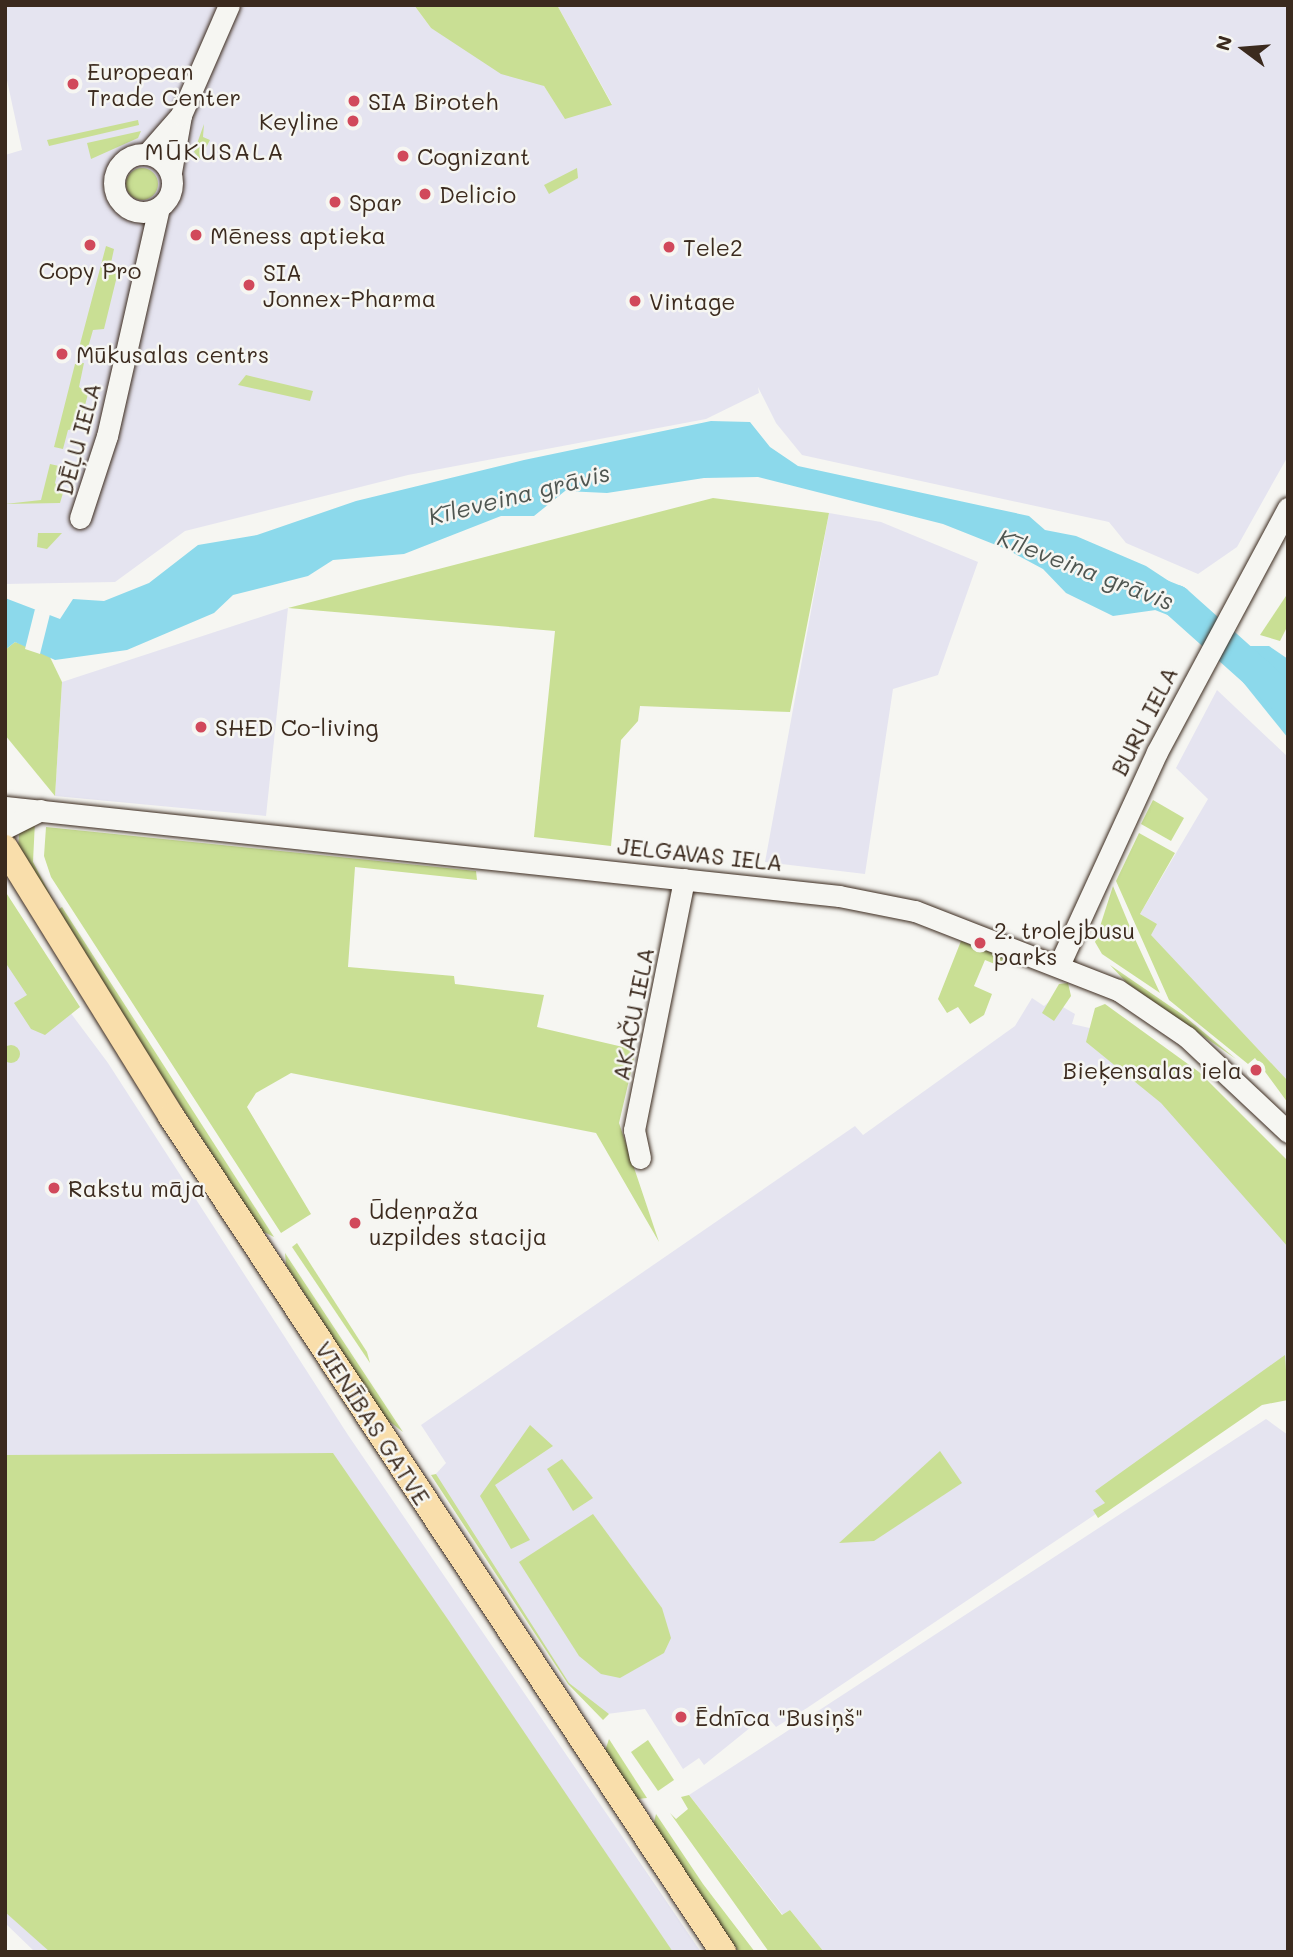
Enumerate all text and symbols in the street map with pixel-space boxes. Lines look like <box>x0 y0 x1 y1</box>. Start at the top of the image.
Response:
north arrow <box>1209 14 1279 84</box>
text: N <box>1209 33 1237 53</box>
place label: European Trade Center <box>87 57 241 111</box>
marker: European Trade Center <box>65 76 81 92</box>
place label: SIA Biroteh <box>368 87 498 115</box>
marker: SIA Biroteh <box>346 93 362 109</box>
place label: Keyline <box>259 107 339 135</box>
marker: Keyline <box>345 113 361 129</box>
district label: MŪKUSALA <box>145 137 285 165</box>
place label: Cognizant <box>417 142 530 170</box>
marker: Cognizant <box>395 148 411 164</box>
place label: Delicio <box>439 180 516 208</box>
marker: Delicio <box>417 186 433 202</box>
place label: Spar <box>349 188 402 216</box>
marker: Spar <box>327 194 343 210</box>
place label: Mēness aptieka <box>210 221 386 249</box>
marker: Mēness aptieka <box>188 227 204 243</box>
place label: Tele2 <box>683 233 743 261</box>
marker: Copy Pro <box>82 237 98 253</box>
marker: Tele2 <box>661 239 677 255</box>
place label: Copy Pro <box>39 256 141 284</box>
place label: SIA Jonnex-Pharma <box>263 258 436 312</box>
marker: SIA Jonnex-Pharma <box>241 277 257 293</box>
place label: Vintage <box>649 287 736 315</box>
marker: Vintage <box>627 293 643 309</box>
place label: Mūkusalas centrs <box>76 340 269 368</box>
marker: Mūkusalas centrs <box>54 346 70 362</box>
street label: DĒĻU IELA <box>50 380 106 498</box>
water label: Kīleveina grāvis <box>425 457 613 531</box>
water label: Kīleveina grāvis <box>994 522 1178 616</box>
street label: BURU IELA <box>1105 662 1183 780</box>
place label: SHED Co-living <box>215 713 379 741</box>
marker: SHED Co-living <box>193 719 209 735</box>
street label: JELGAVAS IELA <box>616 832 784 876</box>
place label: 2. trolejbusu parks <box>994 916 1135 970</box>
marker: 2. trolejbusu parks <box>972 935 988 951</box>
street label: AKAČU IELA <box>607 945 659 1083</box>
place label: Bieķensalas iela <box>1063 1056 1242 1084</box>
marker: Bieķensalas iela <box>1248 1062 1264 1078</box>
place label: Rakstu māja <box>68 1174 205 1202</box>
marker: Rakstu māja <box>46 1180 62 1196</box>
place label: Ūdeņraža uzpildes stacija <box>369 1196 547 1250</box>
marker: Ūdeņraža uzpildes stacija <box>347 1215 363 1231</box>
street label: VIENĪBAS GATVE <box>310 1336 436 1510</box>
place label: Ēdnīca "Busiņš" <box>695 1703 863 1731</box>
marker: Ēdnīca "Busiņš" <box>673 1709 689 1725</box>

